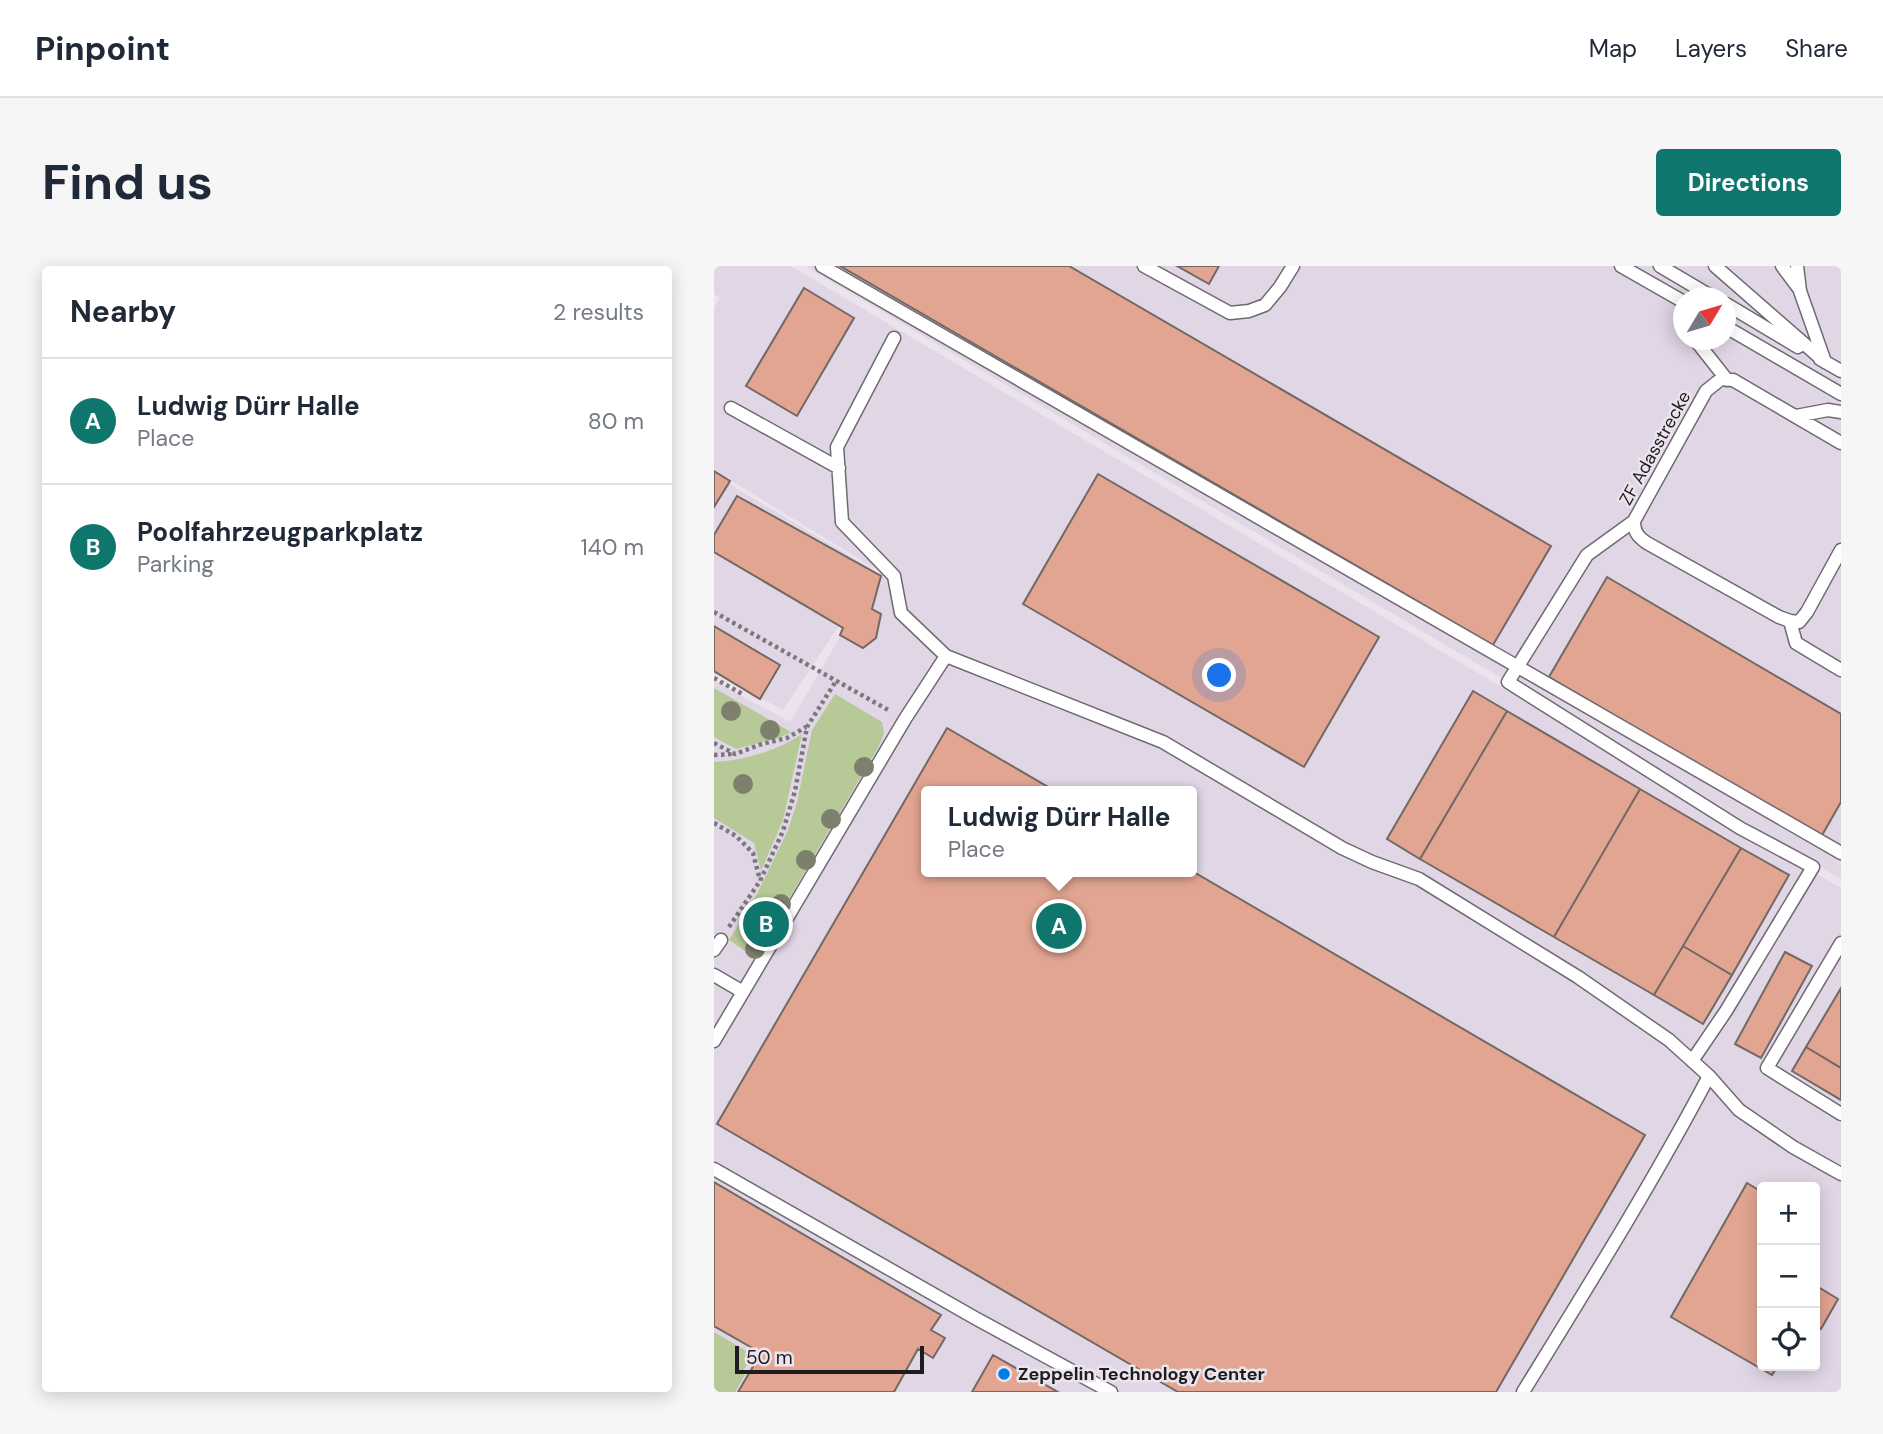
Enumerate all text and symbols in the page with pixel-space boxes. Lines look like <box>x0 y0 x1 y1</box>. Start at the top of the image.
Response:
text: Pinpoint <box>35 27 170 70</box>
text: Map <box>1589 33 1637 64</box>
text: Layers <box>1675 33 1747 64</box>
text: Share <box>1785 33 1848 64</box>
button: Directions <box>1656 149 1841 216</box>
text: Find us <box>42 150 213 214</box>
north arrow <box>1673 287 1736 350</box>
text: Nearby <box>70 292 176 331</box>
text: 2 results <box>553 297 644 327</box>
street label: ZF Adasstrecke <box>1614 387 1696 509</box>
text: Ludwig Dürr Halle <box>137 389 360 423</box>
text: A <box>85 406 101 436</box>
text: 80 m <box>588 406 644 436</box>
text: Place <box>137 423 194 453</box>
text: Poolfahrzeugparkplatz <box>137 515 423 549</box>
text: B <box>86 532 100 562</box>
text: 140 m <box>581 532 644 562</box>
text: Parking <box>137 549 214 579</box>
your location <box>1202 658 1236 692</box>
popup <box>921 786 1197 877</box>
text: Ludwig Dürr Halle <box>948 800 1170 834</box>
text: Place <box>948 834 1005 864</box>
pin: B <box>743 898 789 950</box>
pin: A <box>1036 900 1082 952</box>
map controls <box>1757 1182 1820 1371</box>
button: + <box>1757 1182 1820 1245</box>
button: − <box>1757 1245 1820 1308</box>
button: locate <box>1757 1308 1820 1371</box>
scale bar <box>735 1343 924 1375</box>
text: 50 m <box>746 1345 793 1370</box>
place label: Zeppelin Technology Center <box>1018 1362 1265 1386</box>
marker: Zeppelin Technology Center <box>996 1366 1012 1382</box>

